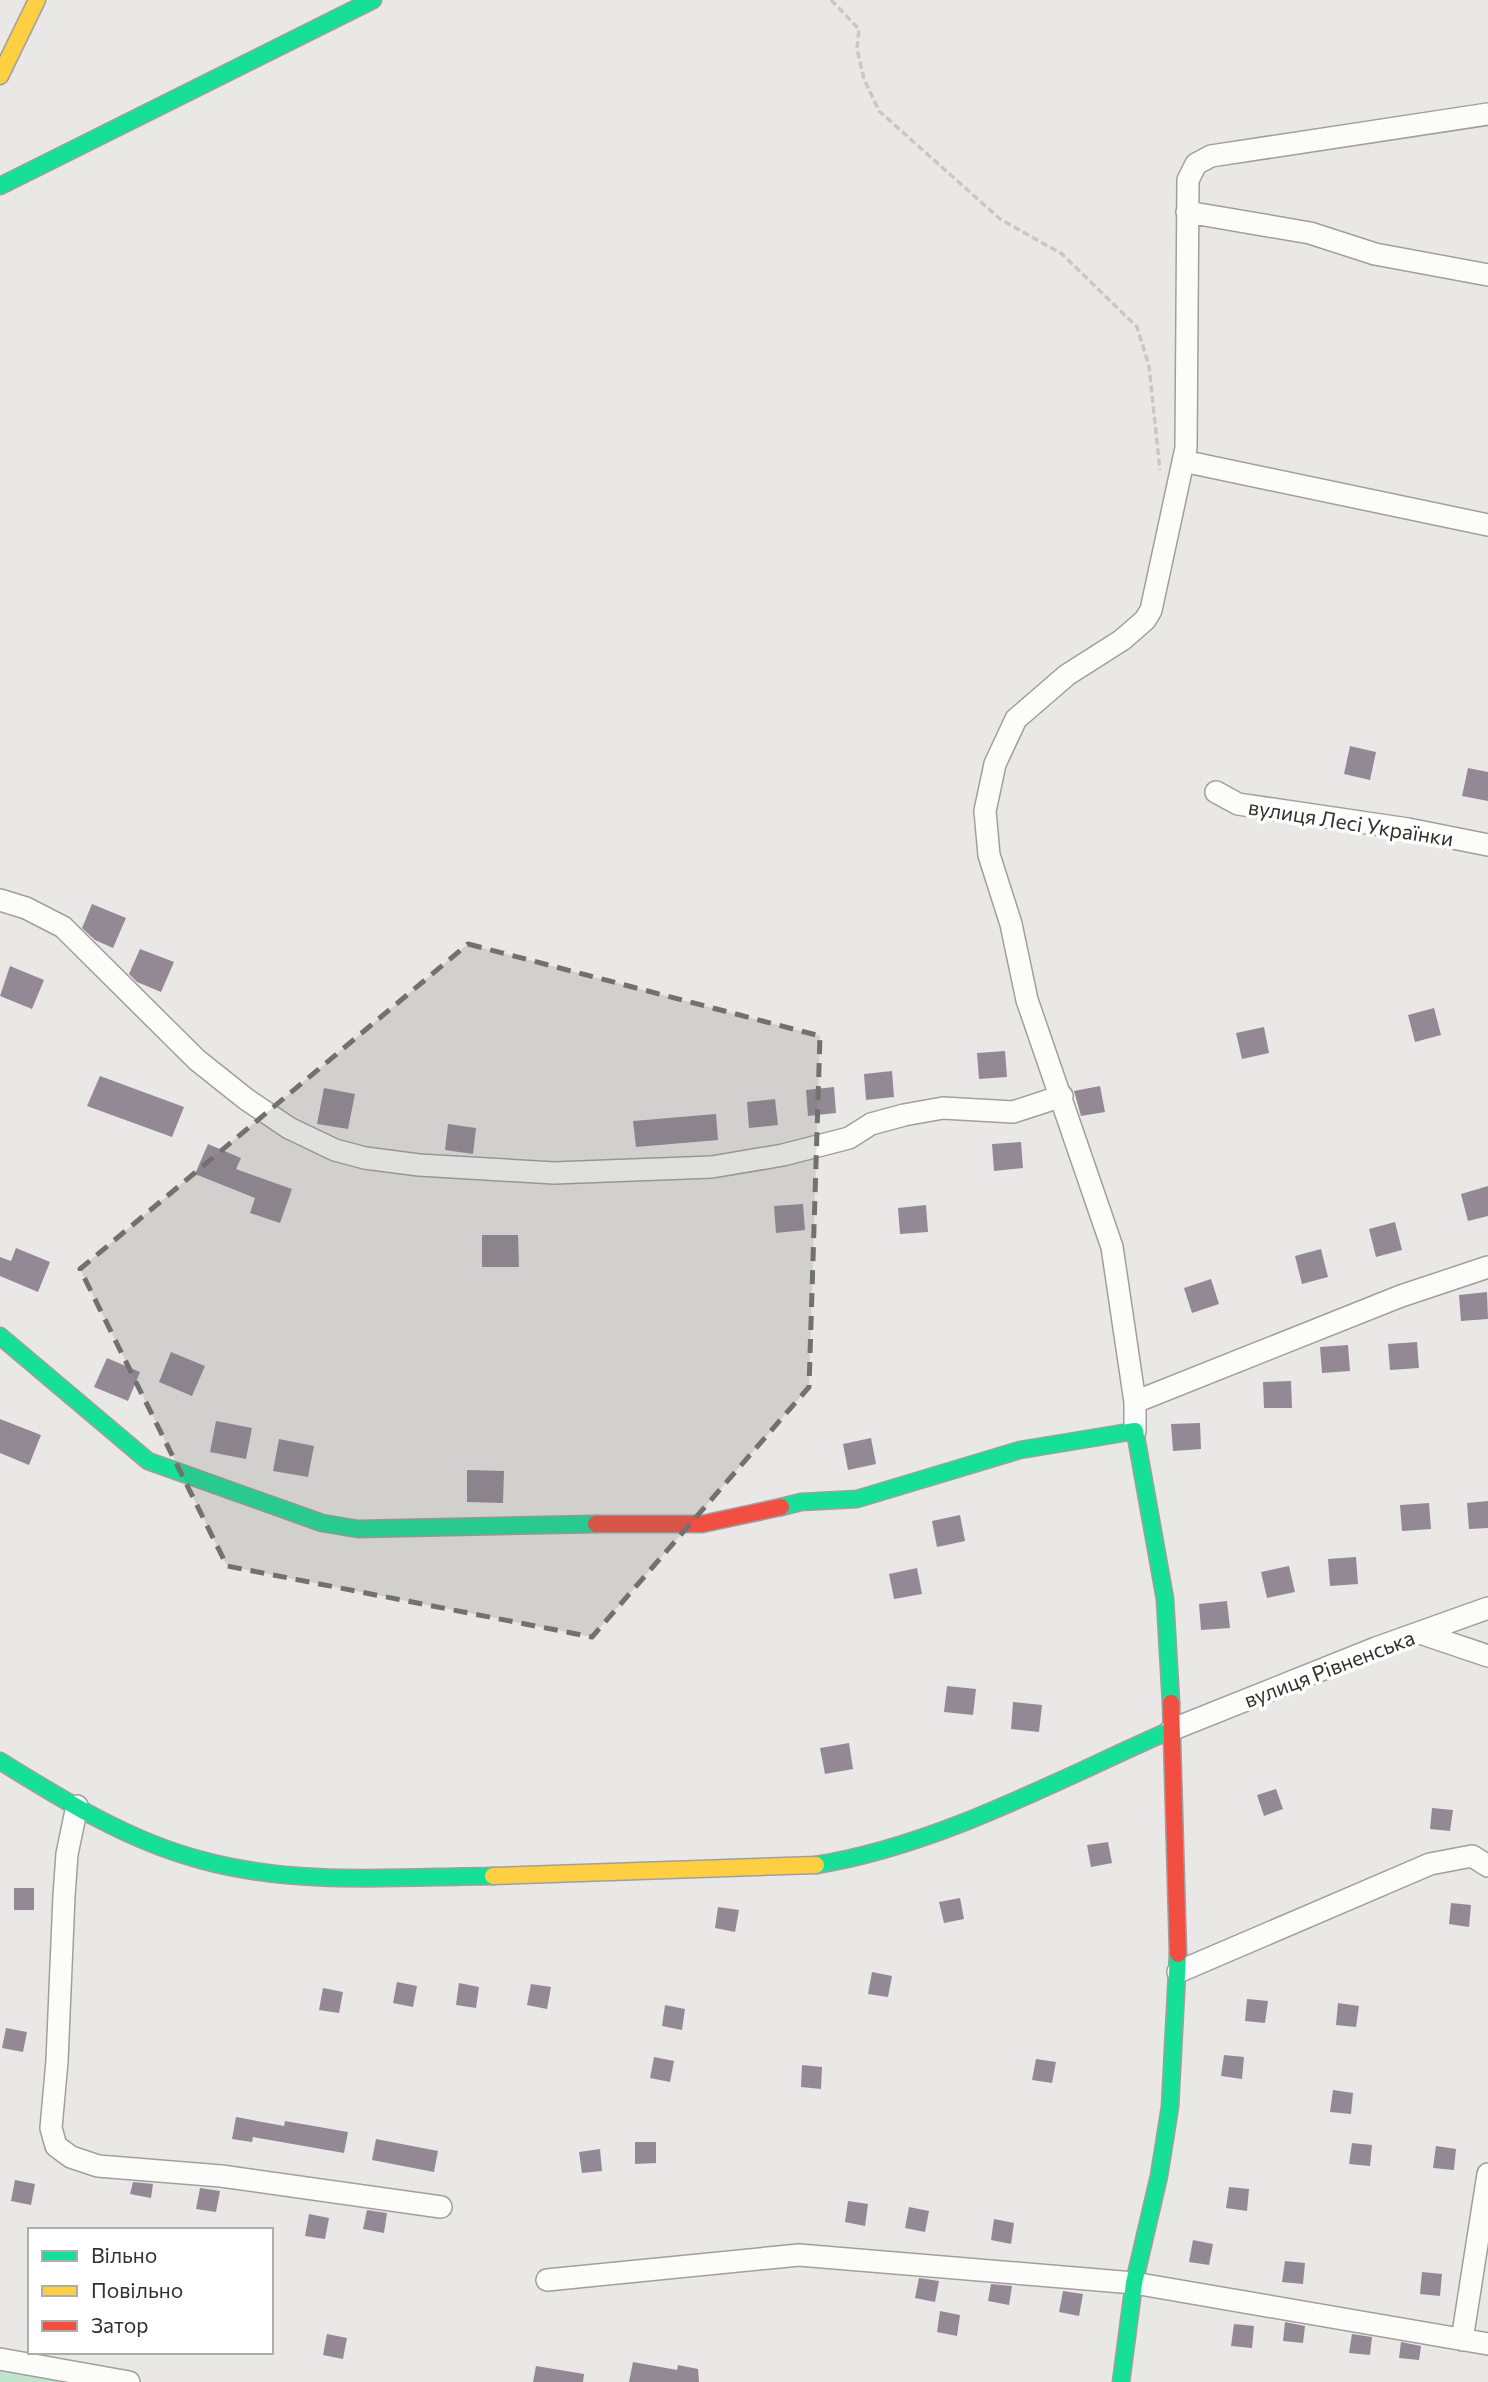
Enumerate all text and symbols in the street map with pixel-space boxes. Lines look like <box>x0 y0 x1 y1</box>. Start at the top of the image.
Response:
street label: вулиця Лесі Українки <box>1247 793 1455 851</box>
street label: вулиця Рівненська <box>1240 1624 1418 1712</box>
legend <box>28 2228 273 2354</box>
text: Вільно <box>91 2242 157 2267</box>
text: Повільно <box>91 2277 183 2302</box>
text: Затор <box>91 2312 148 2337</box>

